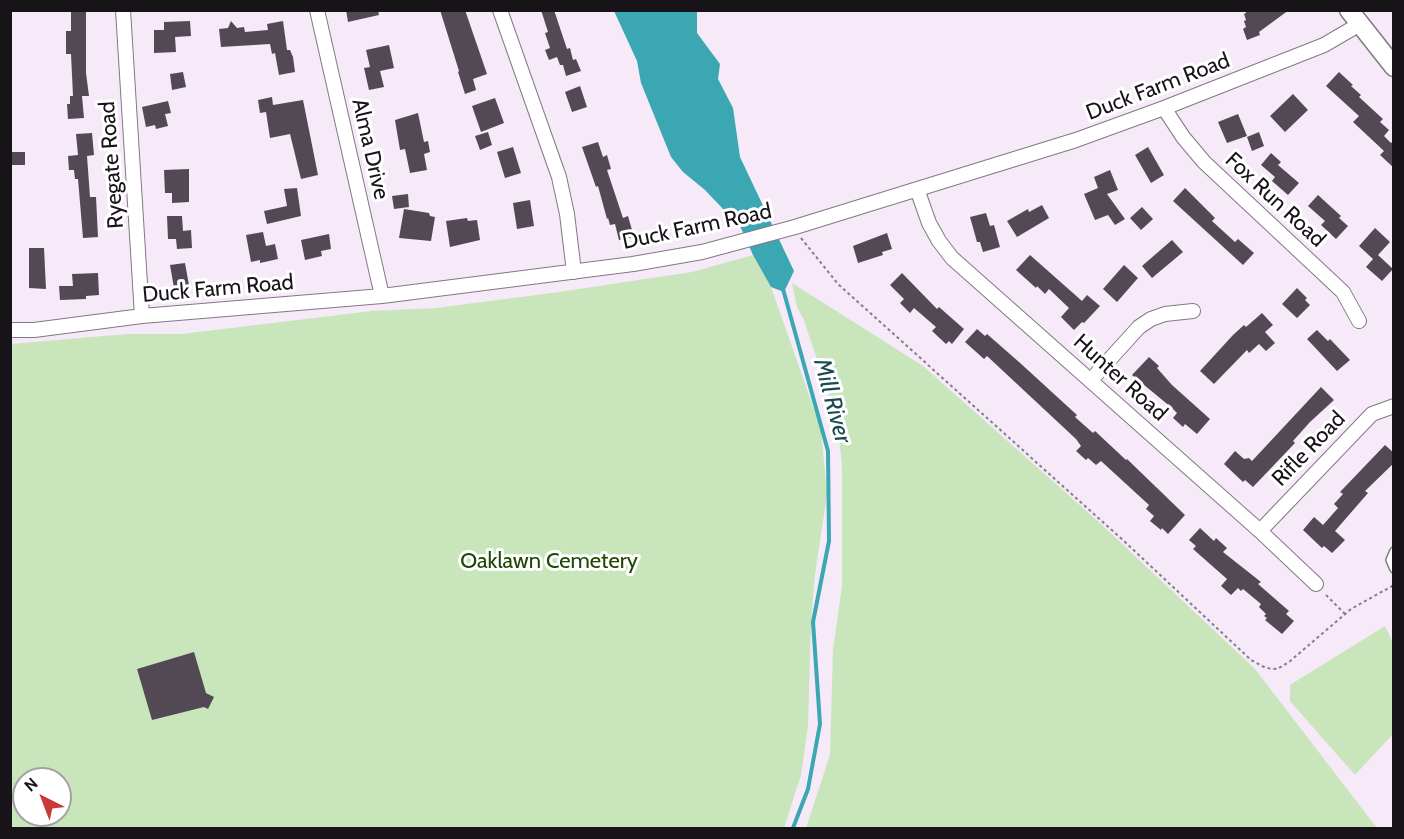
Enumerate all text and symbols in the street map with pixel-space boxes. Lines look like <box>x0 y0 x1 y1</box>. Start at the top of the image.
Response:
street label: Duck Farm Road <box>1082 47 1234 127</box>
street label: Alma Drive <box>346 96 394 202</box>
street label: Ryegate Road <box>94 100 130 230</box>
street label: Fox Run Road <box>1220 147 1330 253</box>
street label: Duck Farm Road <box>620 198 774 256</box>
street label: Duck Farm Road <box>141 269 295 309</box>
street label: Hunter Road <box>1068 329 1172 427</box>
water label: Mill River <box>807 356 857 446</box>
street label: Rifle Road <box>1267 406 1351 492</box>
park label: Oaklawn Cemetery <box>460 549 638 575</box>
north arrow <box>12 767 72 827</box>
text: N <box>20 774 42 796</box>

